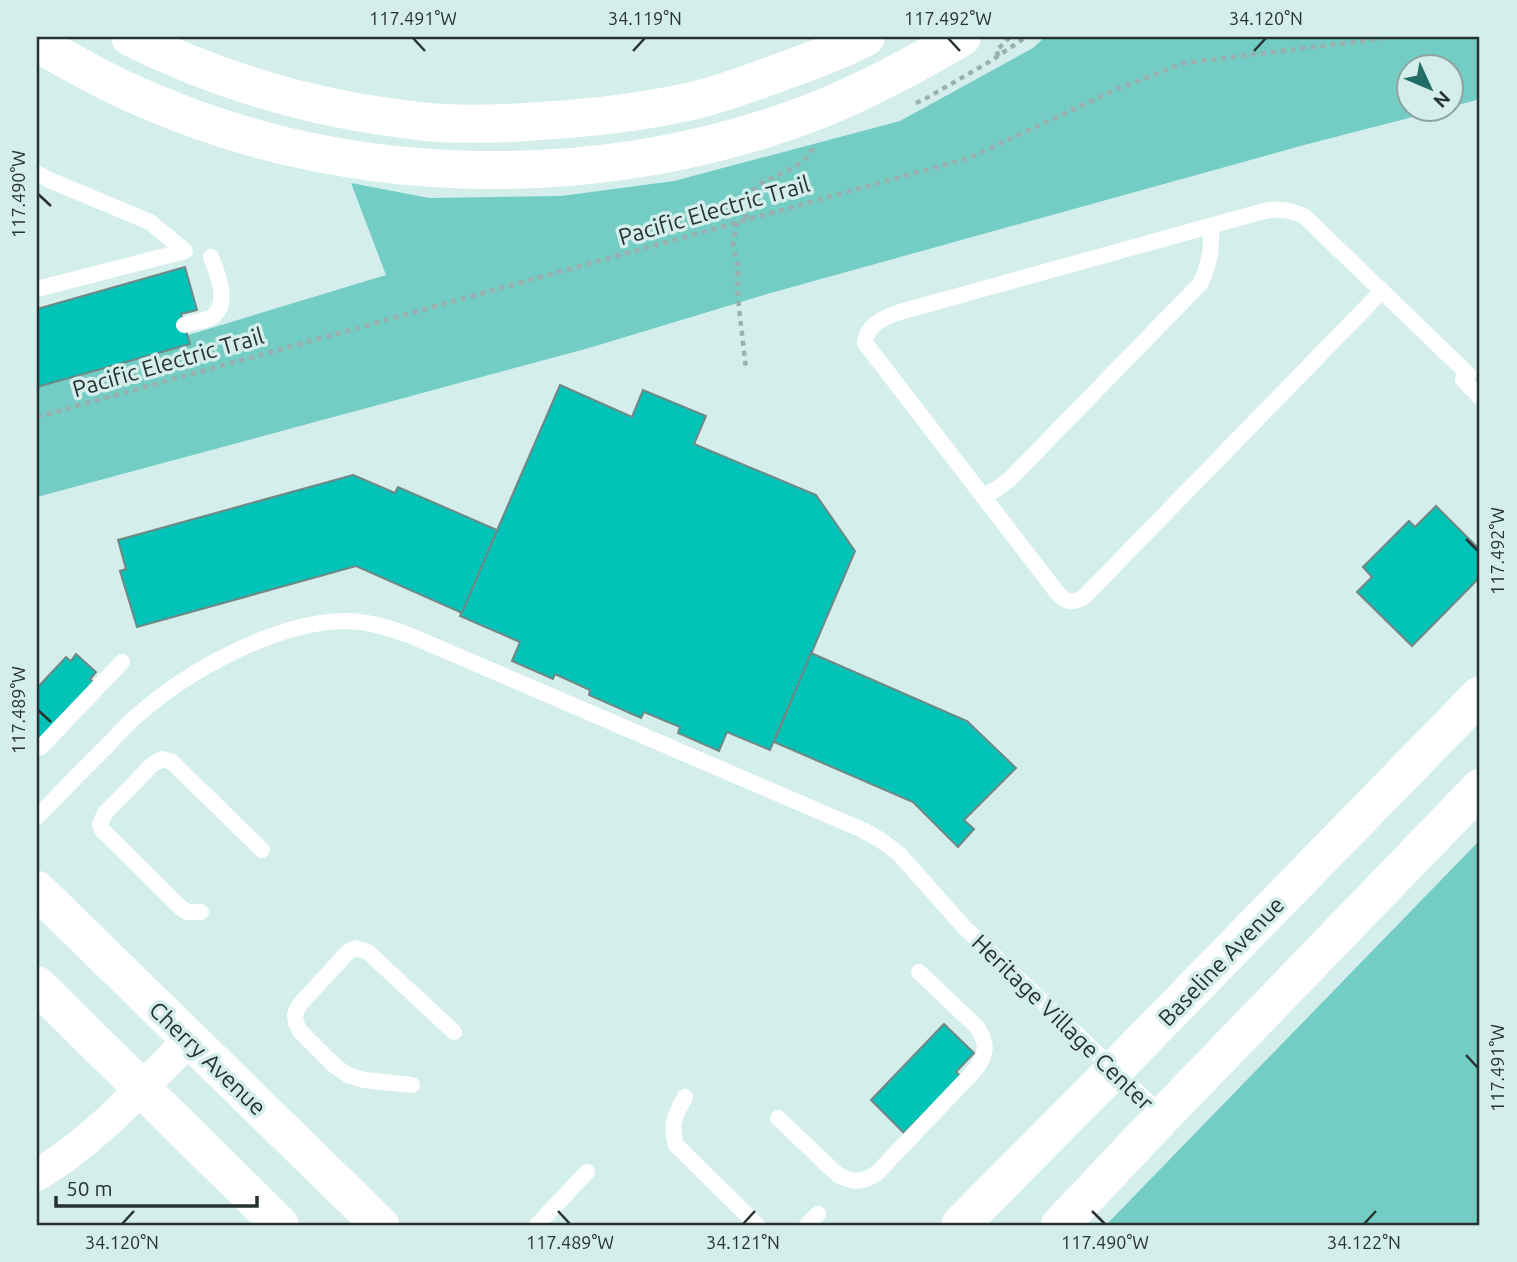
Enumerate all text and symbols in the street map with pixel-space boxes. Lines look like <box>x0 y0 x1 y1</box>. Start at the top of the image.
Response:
text: 117.491°W <box>369 8 457 28</box>
text: 34.119°N <box>608 8 682 28</box>
text: 117.492°W <box>904 8 992 28</box>
text: 34.120°N <box>1229 8 1303 28</box>
north arrow <box>1394 52 1464 122</box>
text: N <box>1429 87 1455 113</box>
text: 117.490°W <box>8 150 28 238</box>
street label: Pacific Electric Trail <box>616 171 812 249</box>
street label: Pacific Electric Trail <box>70 323 266 401</box>
text: 117.492°W <box>1487 507 1507 595</box>
text: 117.489°W <box>8 666 28 754</box>
street label: Baseline Avenue <box>1153 891 1289 1031</box>
street label: Heritage Village Center <box>967 929 1159 1115</box>
street label: Cherry Avenue <box>145 996 271 1120</box>
text: 117.491°W <box>1487 1024 1507 1112</box>
scale bar <box>56 1164 257 1208</box>
text: 50 m <box>66 1176 113 1200</box>
text: 34.120°N <box>85 1232 159 1252</box>
text: 117.489°W <box>526 1232 614 1252</box>
text: 34.121°N <box>706 1232 780 1252</box>
text: 117.490°W <box>1061 1232 1149 1252</box>
text: 34.122°N <box>1327 1232 1401 1252</box>

